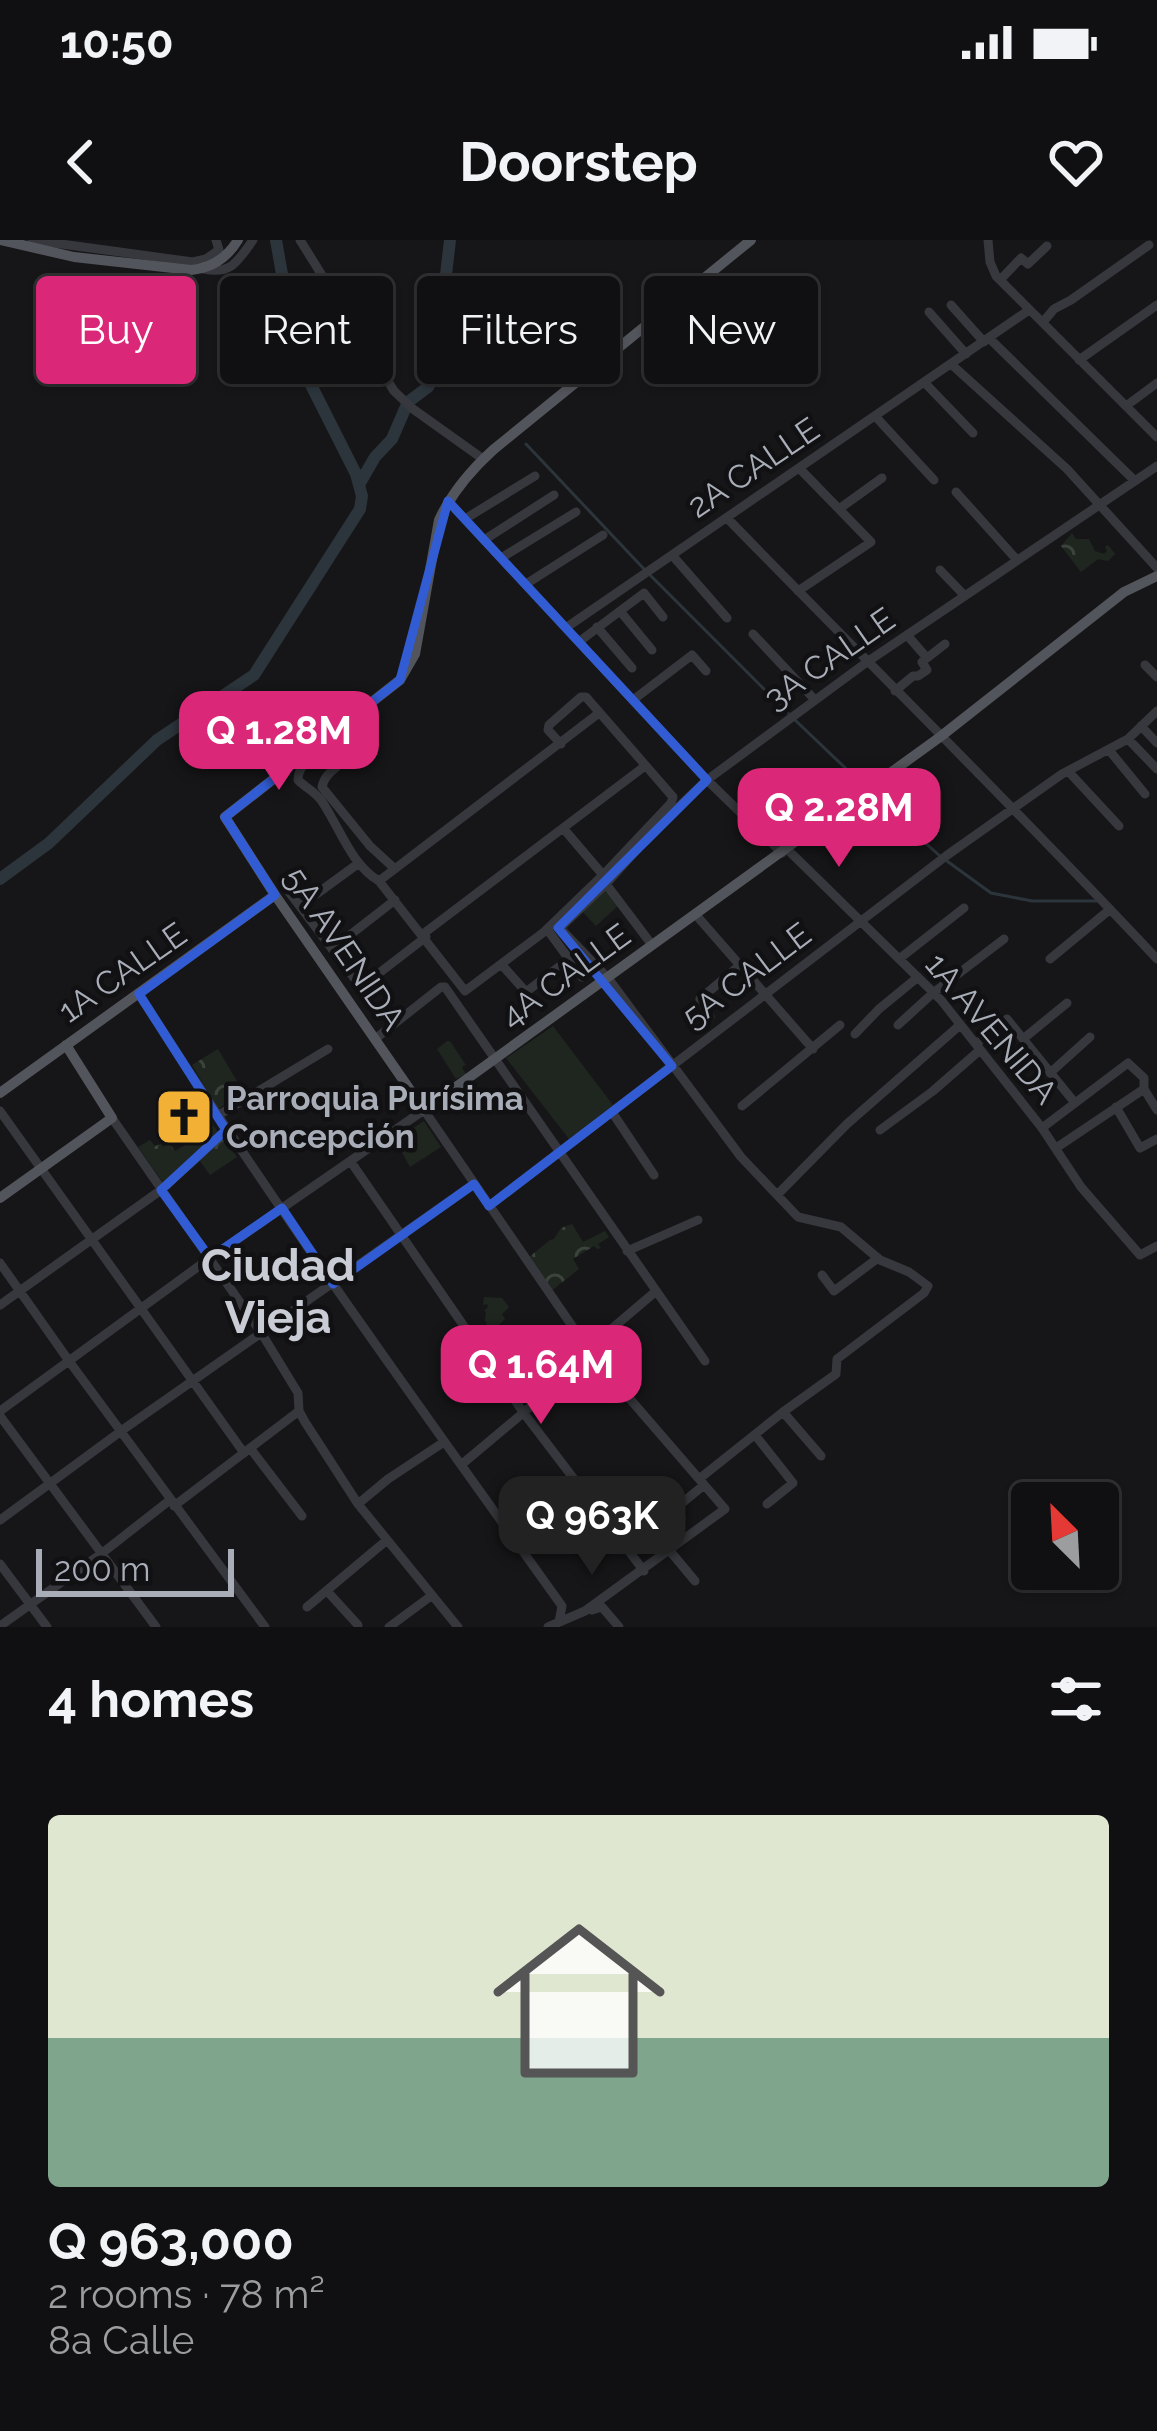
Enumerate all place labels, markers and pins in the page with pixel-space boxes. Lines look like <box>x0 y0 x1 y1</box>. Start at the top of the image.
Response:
pin: Q 1.28M <box>168 691 390 793</box>
pin: Q 2.28M <box>728 768 950 870</box>
place label: Parroquia Purísima Concepción <box>226 1079 524 1156</box>
church icon: Parroquia Purísima Concepción <box>153 1086 215 1148</box>
pin: Q 1.64M <box>430 1325 652 1427</box>
pin: Q 963K <box>494 1476 690 1578</box>

